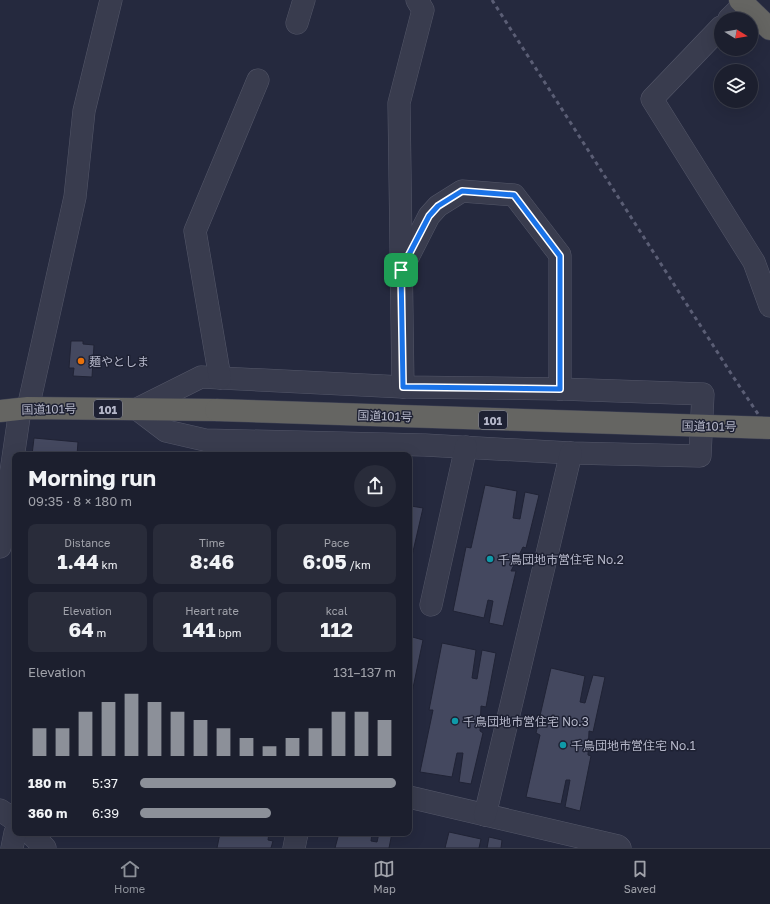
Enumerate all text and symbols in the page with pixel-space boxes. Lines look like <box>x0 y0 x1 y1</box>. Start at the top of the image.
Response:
north arrow <box>714 12 758 56</box>
map controls <box>714 12 758 108</box>
button: layers <box>714 64 758 108</box>
pin <box>384 253 418 287</box>
icon: arrive <box>390 259 412 281</box>
place label: 麺やとしま <box>89 354 149 369</box>
marker: 麺やとしま <box>76 356 86 366</box>
road number: 101 <box>94 400 122 418</box>
street label: 国道101号 <box>21 401 77 417</box>
street label: 国道101号 <box>357 408 413 424</box>
road number: 101 <box>479 411 507 429</box>
street label: 国道101号 <box>681 418 737 434</box>
text: Morning run <box>28 464 156 491</box>
button: share <box>354 465 396 507</box>
text: 09:35 · 8 × 180 m <box>28 493 132 509</box>
text: Distance <box>64 536 110 549</box>
text: Time <box>199 536 225 549</box>
text: Pace <box>324 536 350 549</box>
text: 1.44 <box>57 549 99 573</box>
text: 8:46 <box>190 549 234 573</box>
text: 6:05 <box>303 549 347 573</box>
place label: 千鳥団地市営住宅 No.2 <box>498 552 624 567</box>
marker: 千鳥団地市営住宅 No.2 <box>485 554 495 564</box>
text: km <box>99 558 118 571</box>
text: /km <box>347 558 371 571</box>
text: Elevation <box>63 604 112 617</box>
text: Heart rate <box>185 604 239 617</box>
text: kcal <box>326 604 348 617</box>
text: 64 <box>68 617 94 641</box>
text: 141 <box>182 617 216 641</box>
text: 112 <box>320 617 353 641</box>
text: m <box>94 626 106 639</box>
text: bpm <box>216 626 242 639</box>
text: Elevation <box>28 664 86 680</box>
text: 131–137 m <box>333 664 396 680</box>
place label: 千鳥団地市営住宅 No.3 <box>463 714 589 729</box>
marker: 千鳥団地市営住宅 No.3 <box>450 716 460 726</box>
place label: 千鳥団地市営住宅 No.1 <box>571 738 696 753</box>
marker: 千鳥団地市営住宅 No.1 <box>558 740 568 750</box>
text: 180 m <box>28 775 66 791</box>
text: 5:37 <box>92 775 118 791</box>
text: 360 m <box>28 805 67 821</box>
text: 6:39 <box>92 805 119 821</box>
tab: Home <box>114 858 145 895</box>
tab: Map <box>373 858 396 895</box>
tab: Saved <box>624 858 656 895</box>

